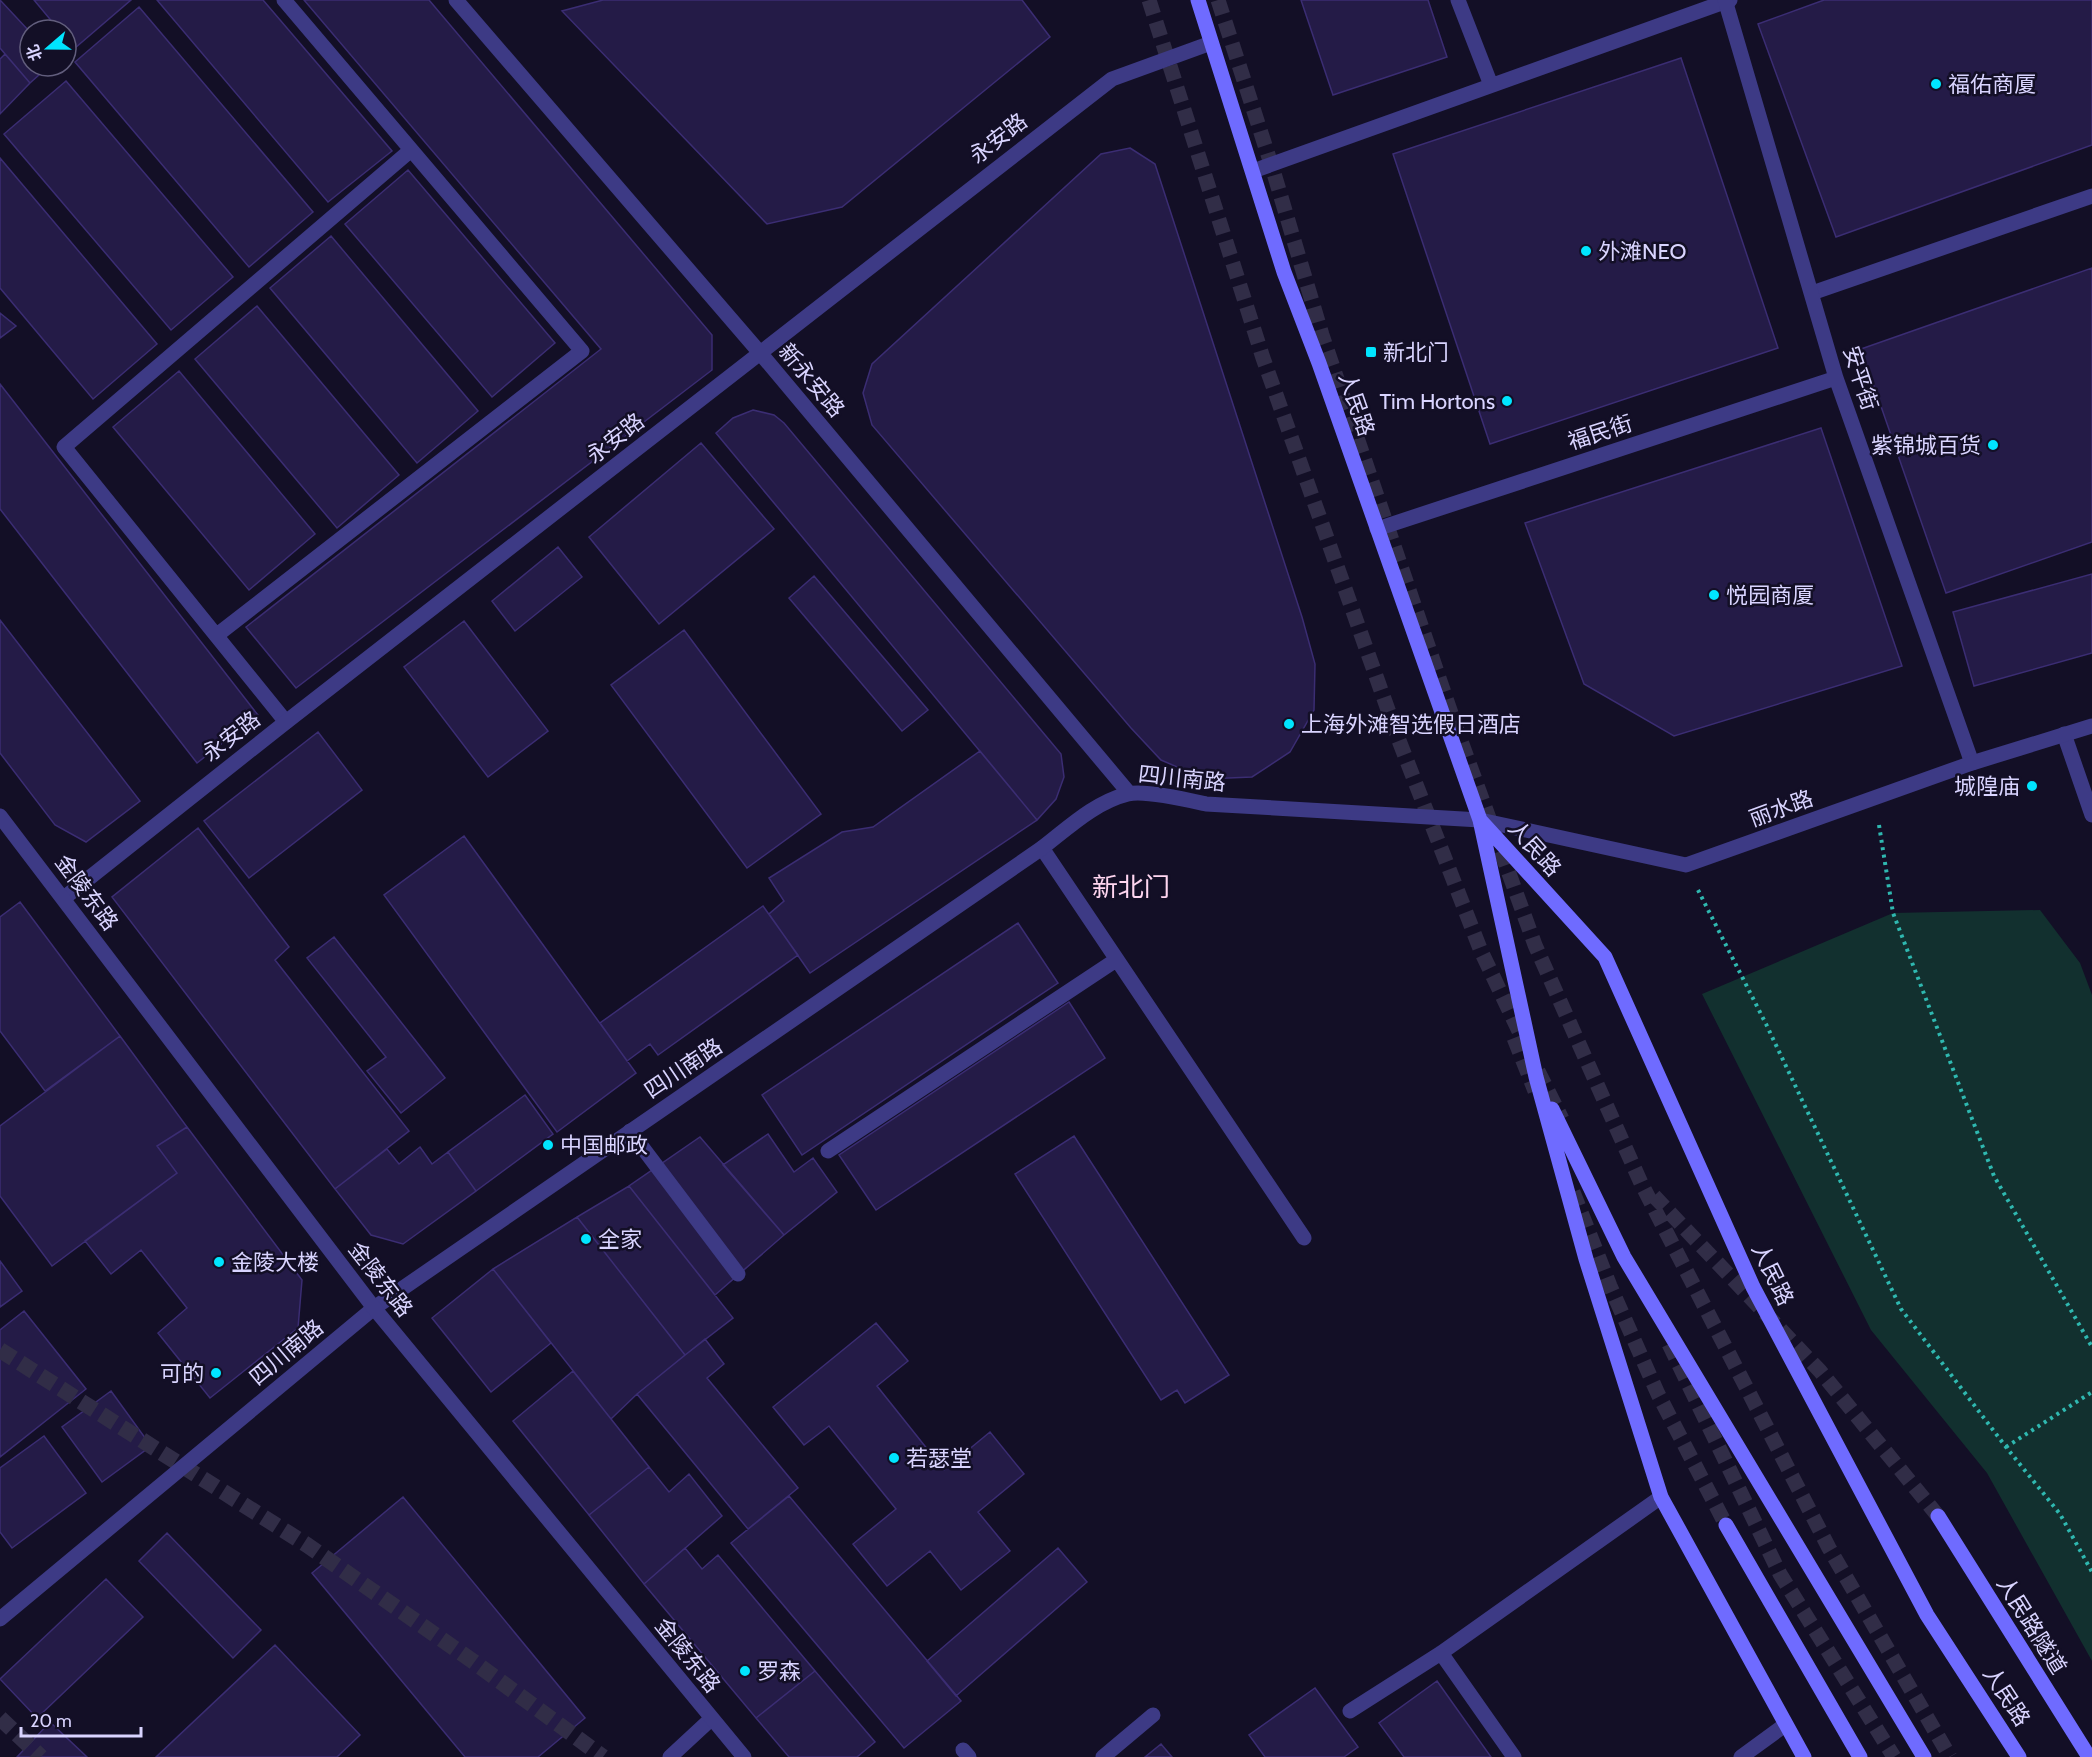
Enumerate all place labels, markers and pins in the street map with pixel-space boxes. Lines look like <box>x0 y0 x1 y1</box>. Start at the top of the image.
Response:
place label: 福佑商厦 <box>1948 71 2036 98</box>
marker: 福佑商厦 <box>1929 77 1943 91</box>
place label: 外滩NEO <box>1598 238 1686 265</box>
marker: 外滩NEO <box>1579 244 1593 258</box>
place label: 新北门 <box>1383 339 1449 366</box>
marker: 新北门 <box>1364 345 1378 359</box>
place label: Tim Hortons <box>1379 388 1495 415</box>
marker: Tim Hortons <box>1500 394 1514 408</box>
place label: 紫锦城百货 <box>1871 432 1981 459</box>
marker: 紫锦城百货 <box>1986 438 2000 452</box>
place label: 悦园商厦 <box>1726 582 1814 609</box>
marker: 悦园商厦 <box>1707 588 1721 602</box>
place label: 上海外滩智选假日酒店 <box>1301 711 1521 738</box>
marker: 上海外滩智选假日酒店 <box>1282 717 1296 731</box>
place label: 城隍庙 <box>1954 773 2020 800</box>
marker: 城隍庙 <box>2025 779 2039 793</box>
place label: 中国邮政 <box>560 1132 648 1159</box>
marker: 中国邮政 <box>541 1138 555 1152</box>
place label: 全家 <box>598 1226 642 1253</box>
marker: 全家 <box>579 1232 593 1246</box>
place label: 金陵大楼 <box>231 1249 319 1276</box>
marker: 金陵大楼 <box>212 1255 226 1269</box>
place label: 可的 <box>160 1360 204 1387</box>
marker: 可的 <box>209 1366 223 1380</box>
place label: 若瑟堂 <box>906 1445 972 1472</box>
marker: 若瑟堂 <box>887 1451 901 1465</box>
place label: 罗森 <box>757 1658 801 1685</box>
marker: 罗森 <box>738 1664 752 1678</box>

